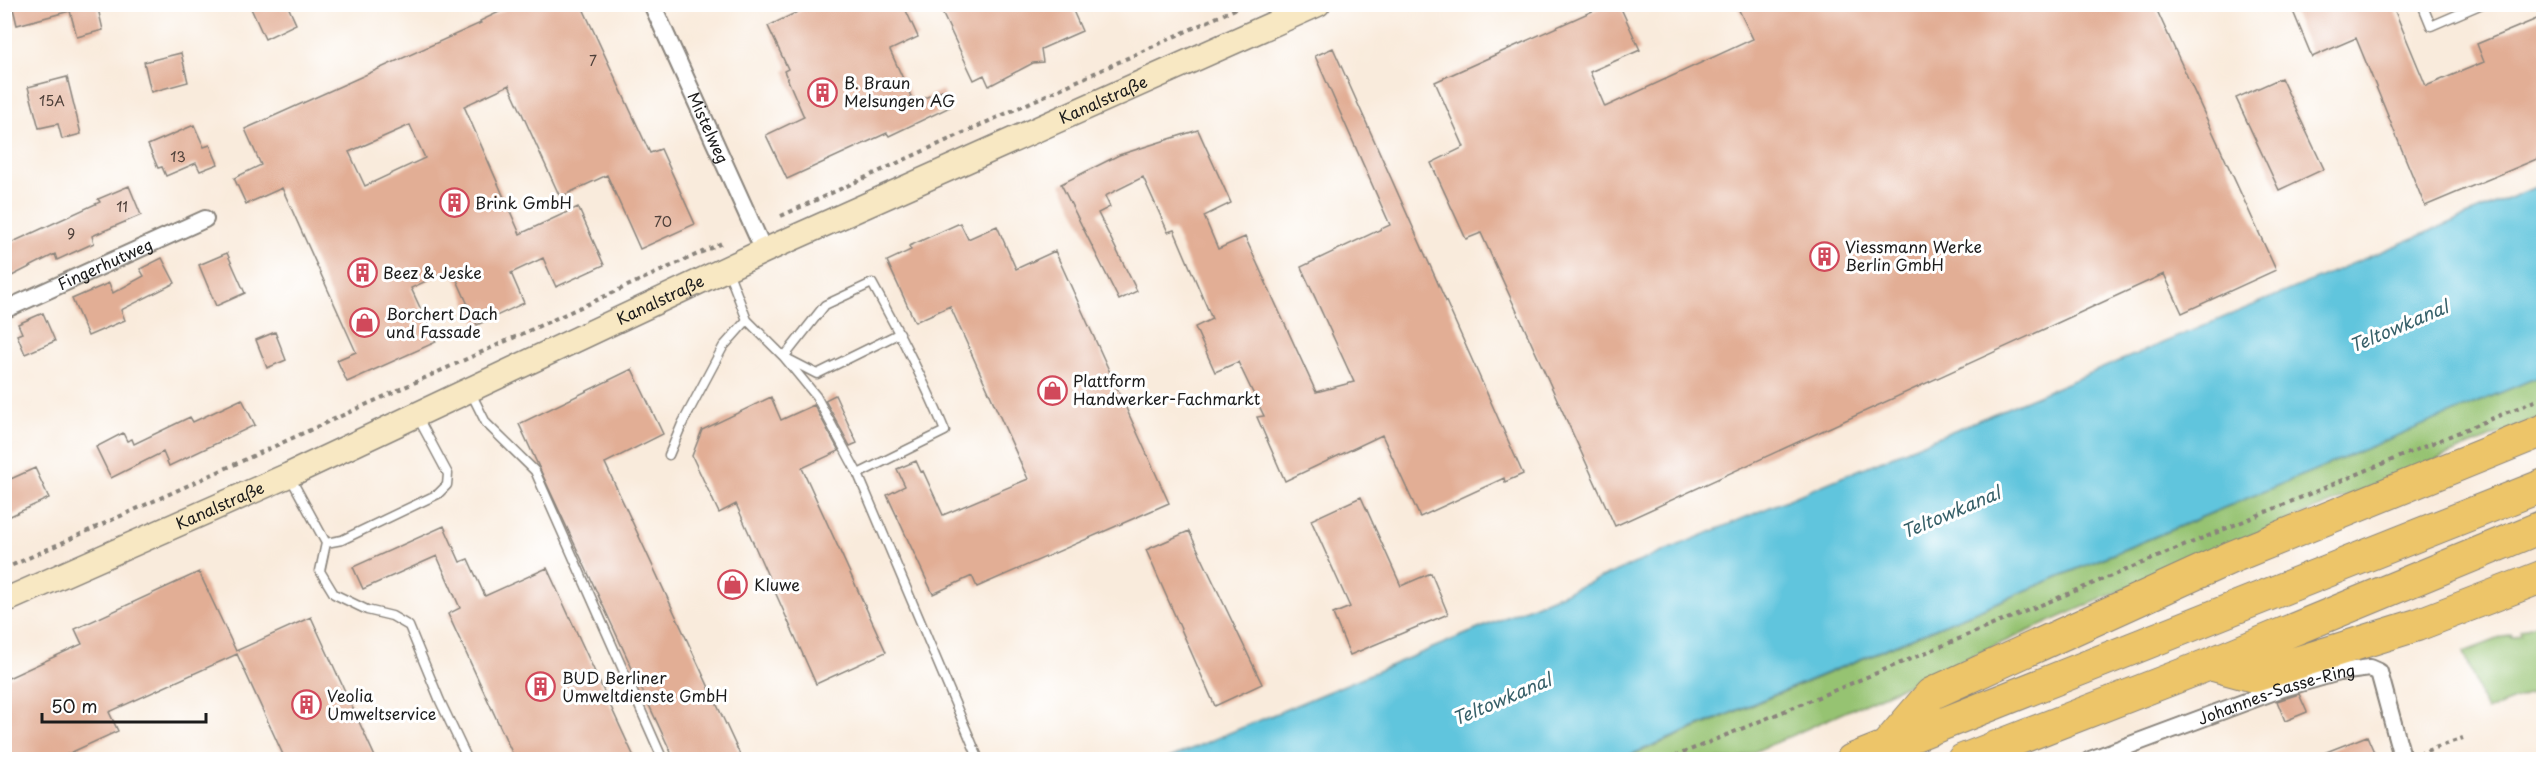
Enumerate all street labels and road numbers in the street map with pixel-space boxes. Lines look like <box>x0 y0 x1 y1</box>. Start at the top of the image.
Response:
street label: Kanalstraße <box>1055 69 1151 129</box>
street label: Mistelweg <box>682 88 736 167</box>
street label: Fingerhutweg <box>53 231 156 295</box>
street label: Kanalstraße <box>612 268 708 330</box>
street label: Kanalstraße <box>171 475 268 535</box>
street label: Johannes-Sasse-Ring <box>2194 657 2356 730</box>

